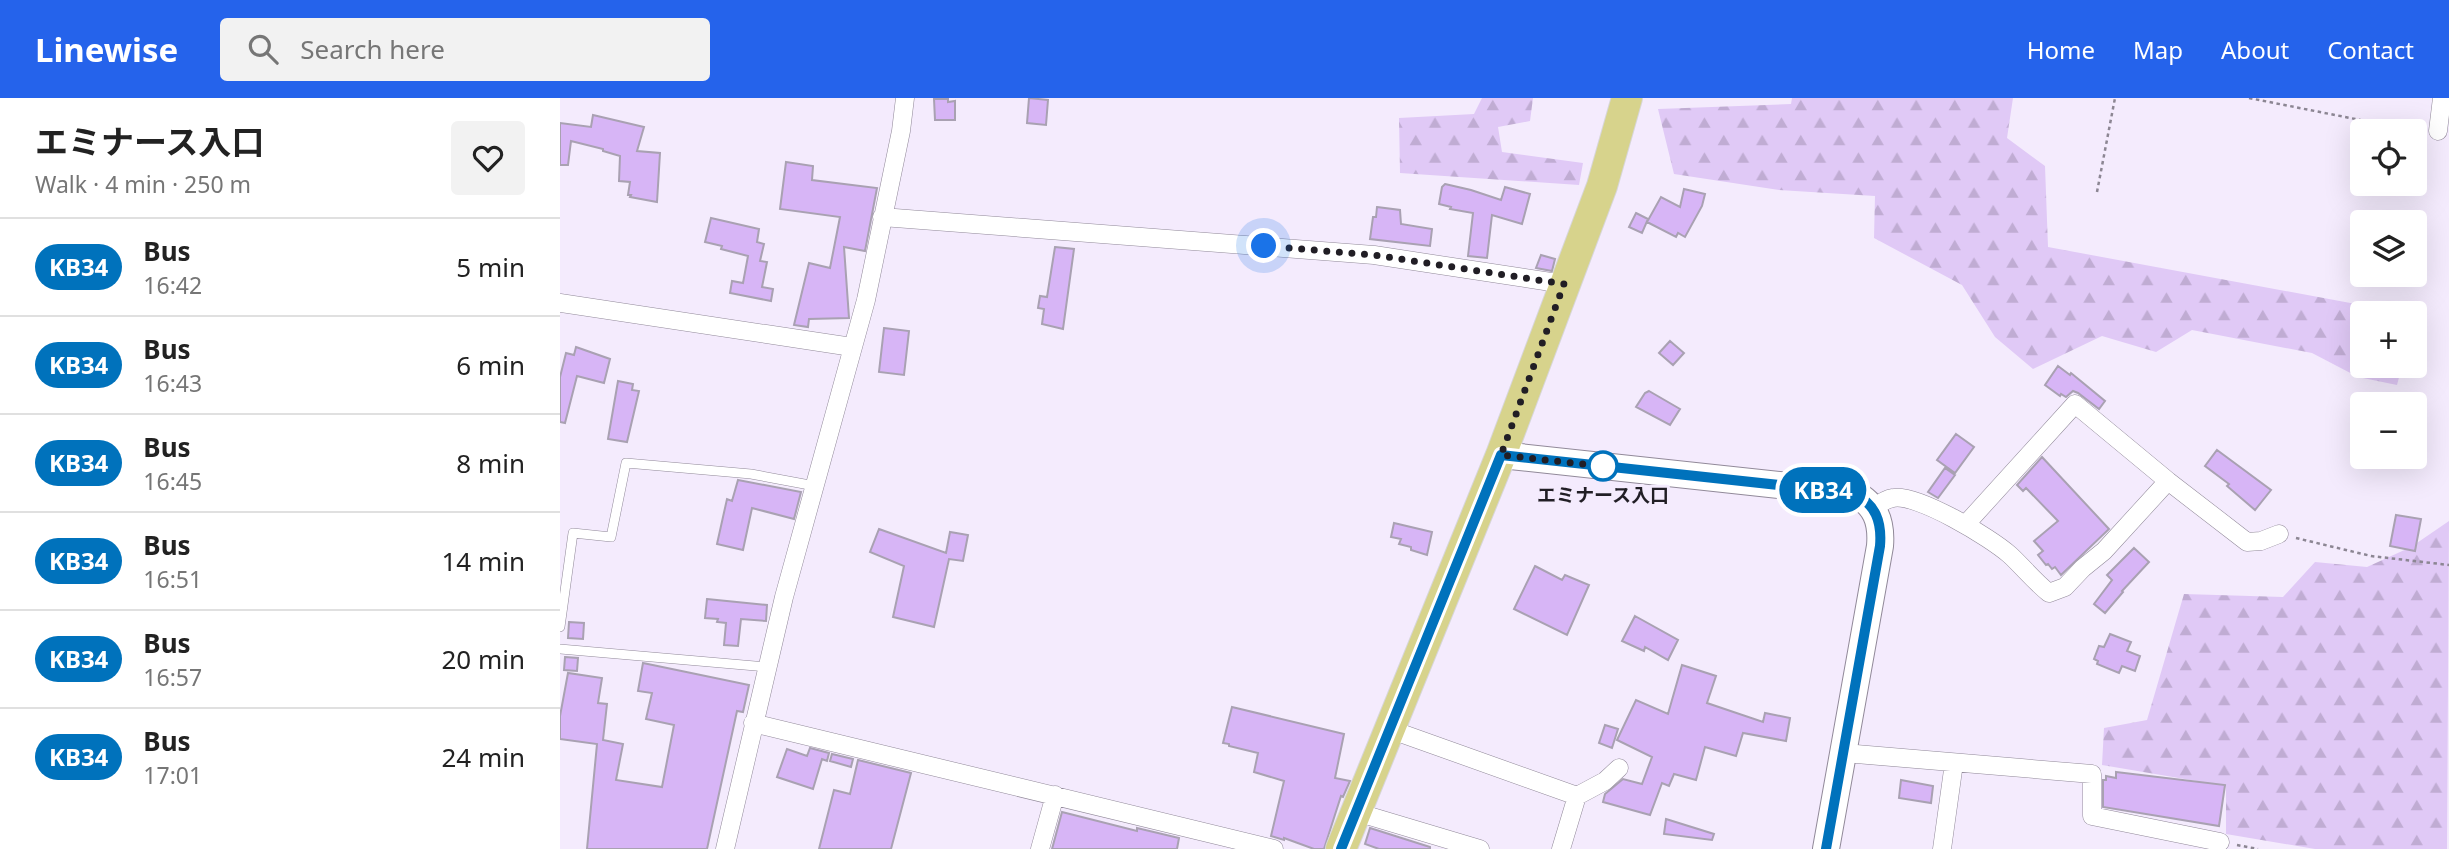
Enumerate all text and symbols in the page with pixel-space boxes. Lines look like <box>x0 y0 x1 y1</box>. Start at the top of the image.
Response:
search box <box>220 18 710 81</box>
text: Linewise <box>35 27 178 72</box>
icon: search <box>244 30 282 68</box>
text: Search here <box>300 31 445 67</box>
text: Home <box>2027 33 2095 66</box>
text: Map <box>2133 33 2183 66</box>
text: About <box>2221 33 2289 66</box>
text: Contact <box>2327 33 2414 66</box>
text: エミナース入口 <box>35 119 264 164</box>
map controls <box>2350 119 2427 469</box>
button: locate <box>2350 119 2427 196</box>
button: heart <box>451 121 525 195</box>
text: Walk · 4 min · 250 m <box>35 168 251 200</box>
button: layers <box>2350 210 2427 287</box>
your location <box>1246 228 1281 263</box>
text: Bus <box>143 233 191 269</box>
text: 5 min <box>456 249 525 285</box>
text: KB34 <box>49 250 108 283</box>
text: 16:42 <box>143 269 202 301</box>
button: + <box>2350 301 2427 378</box>
text: Bus <box>143 331 191 367</box>
text: 6 min <box>456 347 525 383</box>
text: KB34 <box>49 348 108 381</box>
text: 16:43 <box>143 367 202 399</box>
button: − <box>2350 392 2427 469</box>
text: Bus <box>143 429 191 465</box>
text: 8 min <box>456 445 525 481</box>
text: KB34 <box>49 446 108 479</box>
marker: エミナース入口 <box>1588 451 1618 481</box>
text: 16:45 <box>143 465 202 497</box>
line badge: KB34 <box>1774 467 1872 513</box>
text: KB34 <box>1793 473 1853 506</box>
place label: エミナース入口 <box>1537 482 1669 508</box>
text: Bus <box>143 527 191 563</box>
text: 14 min <box>441 543 525 579</box>
text: KB34 <box>49 544 108 577</box>
text: 16:51 <box>143 563 202 595</box>
text: Bus <box>143 625 191 661</box>
text: 20 min <box>441 641 525 677</box>
text: KB34 <box>49 642 108 675</box>
text: 16:57 <box>143 661 202 693</box>
text: Bus <box>143 723 191 759</box>
text: 24 min <box>441 739 525 775</box>
text: KB34 <box>49 740 108 773</box>
text: 17:01 <box>143 759 202 791</box>

